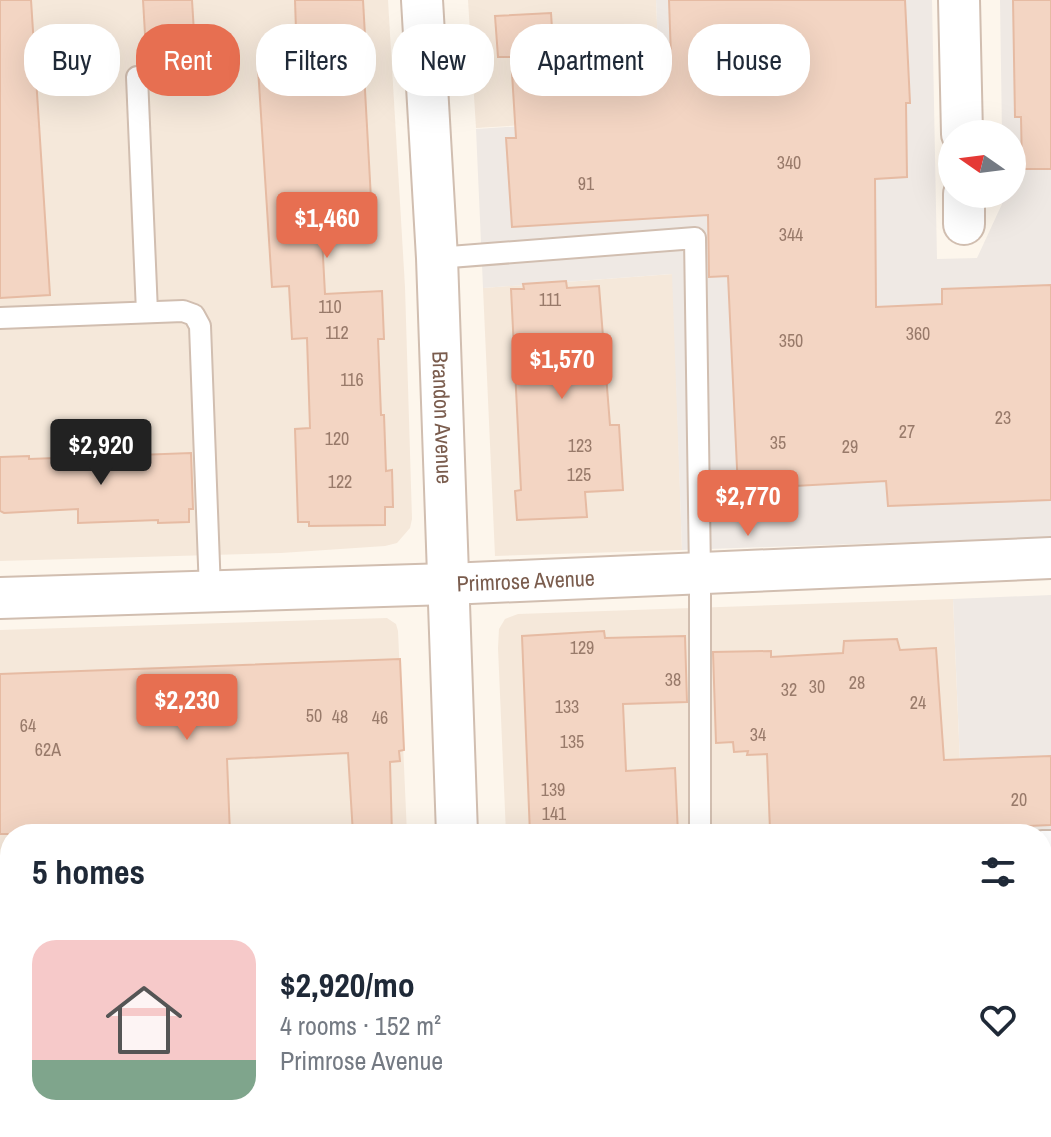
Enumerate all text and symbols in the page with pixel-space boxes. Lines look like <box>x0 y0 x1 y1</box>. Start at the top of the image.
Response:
chip: Buy <box>24 24 120 96</box>
chip: Rent <box>136 24 240 96</box>
chip: Filters <box>256 24 376 96</box>
chip: New <box>392 24 494 96</box>
chip: Apartment <box>510 24 672 96</box>
chip: House <box>688 24 810 96</box>
north arrow <box>938 120 1026 208</box>
map controls <box>938 120 1026 208</box>
house number: 340 <box>777 150 801 175</box>
house number: 91 <box>578 171 595 196</box>
pin: $1,460 <box>262 192 392 260</box>
text: $1,460 <box>294 200 360 235</box>
house number: 344 <box>779 222 803 247</box>
house number: 111 <box>539 287 562 312</box>
house number: 110 <box>318 294 342 319</box>
house number: 112 <box>325 320 349 345</box>
house number: 360 <box>906 321 930 346</box>
house number: 350 <box>779 328 803 353</box>
pin: $1,570 <box>497 333 627 401</box>
text: $1,570 <box>529 341 595 376</box>
street label: Brandon Avenue <box>425 350 460 485</box>
house number: 116 <box>340 367 364 392</box>
house number: 23 <box>995 405 1011 430</box>
pin: $2,920 <box>36 419 166 487</box>
house number: 27 <box>899 419 915 444</box>
house number: 120 <box>325 426 349 451</box>
text: $2,920 <box>68 427 134 462</box>
house number: 35 <box>770 430 786 455</box>
house number: 123 <box>568 433 592 458</box>
house number: 29 <box>842 434 858 459</box>
house number: 125 <box>567 462 591 487</box>
house number: 122 <box>328 469 352 494</box>
pin: $2,770 <box>683 470 813 538</box>
text: $2,770 <box>715 478 781 513</box>
street label: Primrose Avenue <box>456 563 595 599</box>
house number: 129 <box>570 635 594 660</box>
house number: 38 <box>665 667 681 692</box>
house number: 28 <box>849 670 865 695</box>
pin: $2,230 <box>122 674 252 742</box>
house number: 30 <box>809 674 825 699</box>
house number: 32 <box>781 677 797 702</box>
text: $2,230 <box>154 682 220 717</box>
house number: 24 <box>910 690 926 715</box>
house number: 133 <box>555 694 579 719</box>
house number: 50 <box>306 703 322 728</box>
house number: 48 <box>332 704 348 729</box>
house number: 46 <box>372 705 388 730</box>
house number: 64 <box>20 713 36 738</box>
house number: 34 <box>750 722 766 747</box>
house number: 135 <box>560 729 584 754</box>
house number: 62A <box>35 737 61 762</box>
house number: 139 <box>541 777 565 802</box>
house number: 20 <box>1011 787 1027 812</box>
house number: 141 <box>542 801 567 826</box>
text: 5 homes <box>32 849 145 895</box>
icon: filters <box>976 850 1020 894</box>
text: $2,920/mo <box>280 962 415 1008</box>
icon: home <box>96 972 192 1068</box>
icon: heart <box>976 998 1020 1042</box>
text: 4 rooms · 152 m² <box>280 1008 441 1043</box>
text: Primrose Avenue <box>280 1043 443 1078</box>

